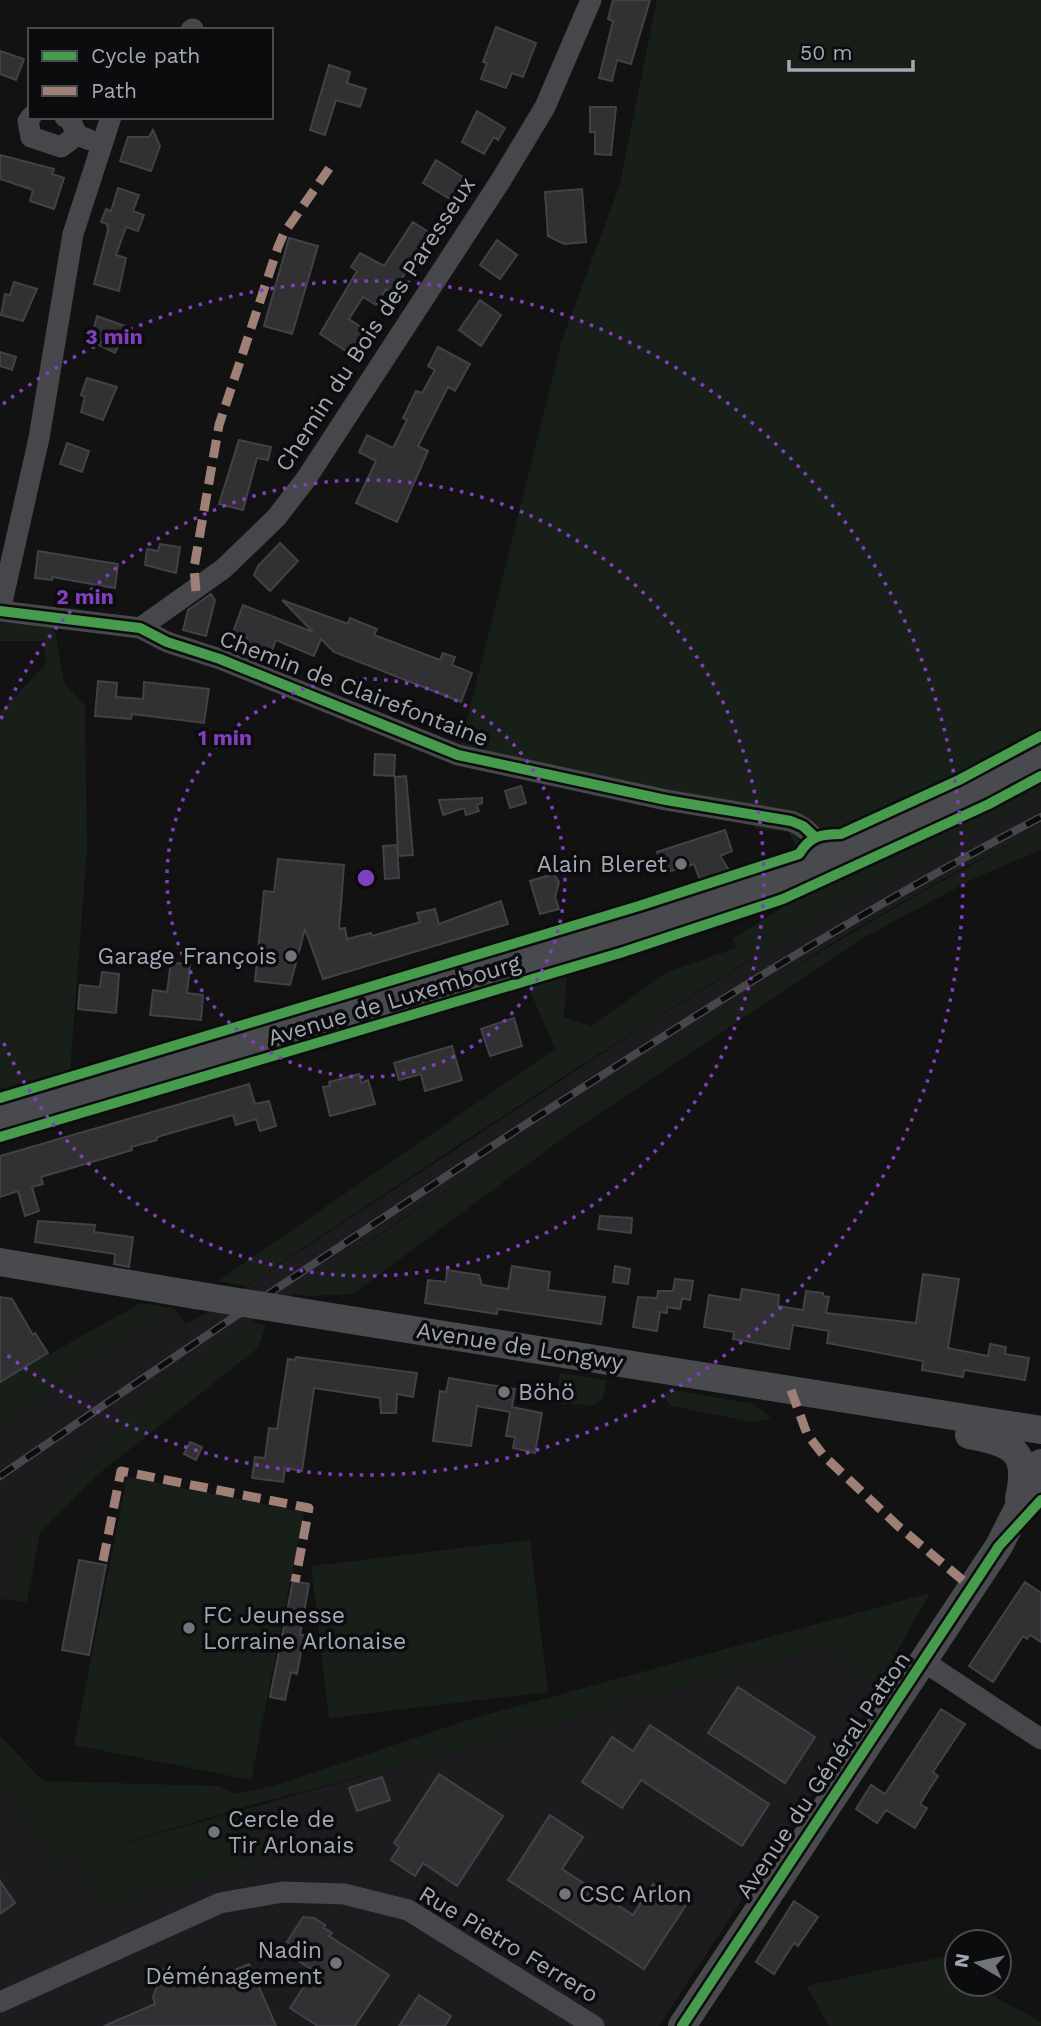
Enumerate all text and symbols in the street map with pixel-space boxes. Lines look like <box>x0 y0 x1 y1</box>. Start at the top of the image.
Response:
legend <box>28 28 273 119</box>
scale bar <box>789 28 913 72</box>
text: 50 m <box>800 40 852 65</box>
text: Cycle path <box>91 43 200 68</box>
text: Path <box>91 78 137 103</box>
street label: Chemin du Bois des Paresseux <box>270 172 481 477</box>
text: 3 min <box>85 324 143 349</box>
text: 2 min <box>56 584 114 609</box>
street label: Chemin de Clairefontaine <box>216 625 492 752</box>
text: 1 min <box>198 725 252 750</box>
place label: Alain Bleret <box>537 851 667 878</box>
marker: Alain Bleret <box>673 856 689 872</box>
centre of rings <box>354 866 378 890</box>
place label: Garage François <box>98 943 277 970</box>
marker: Garage François <box>283 948 299 964</box>
street label: Avenue de Luxembourg <box>265 949 525 1052</box>
street label: Avenue de Longwy <box>414 1317 626 1376</box>
place label: Böhö <box>518 1379 575 1406</box>
marker: Böhö <box>496 1384 512 1400</box>
place label: FC Jeunesse Lorraine Arlonaise <box>203 1602 406 1655</box>
marker: FC Jeunesse Lorraine Arlonaise <box>181 1620 197 1636</box>
street label: Avenue du Général Patton <box>731 1647 916 1904</box>
place label: Cercle de Tir Arlonais <box>228 1806 354 1859</box>
marker: Cercle de Tir Arlonais <box>206 1824 222 1840</box>
street label: Rue Pietro Ferrero <box>414 1880 603 2009</box>
place label: CSC Arlon <box>579 1881 692 1908</box>
marker: CSC Arlon <box>557 1886 573 1902</box>
north arrow <box>943 1928 1013 1998</box>
place label: Nadin Déménagement <box>145 1937 322 1990</box>
text: N <box>949 1952 974 1969</box>
marker: Nadin Déménagement <box>328 1955 344 1971</box>

